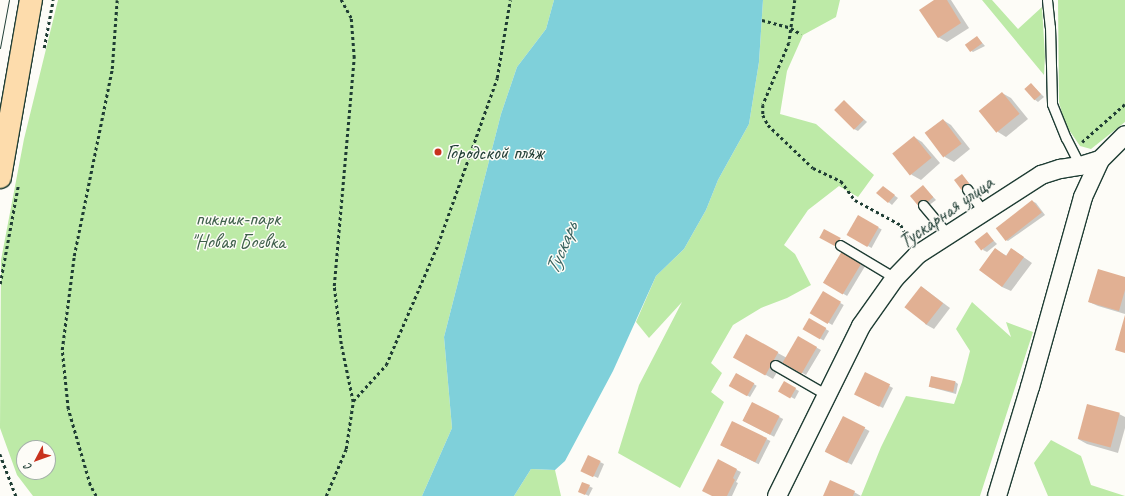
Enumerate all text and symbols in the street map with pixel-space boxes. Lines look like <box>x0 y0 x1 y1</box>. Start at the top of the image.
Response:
place label: Городской пляж <box>446 140 543 164</box>
marker: Городской пляж <box>433 147 443 157</box>
street label: Тускарная улица <box>893 170 999 254</box>
park label: пикник-парк "Новая Боевка <box>191 206 285 253</box>
water label: Тускарь <box>539 218 583 278</box>
north arrow <box>16 440 56 480</box>
text: С <box>21 461 35 474</box>

